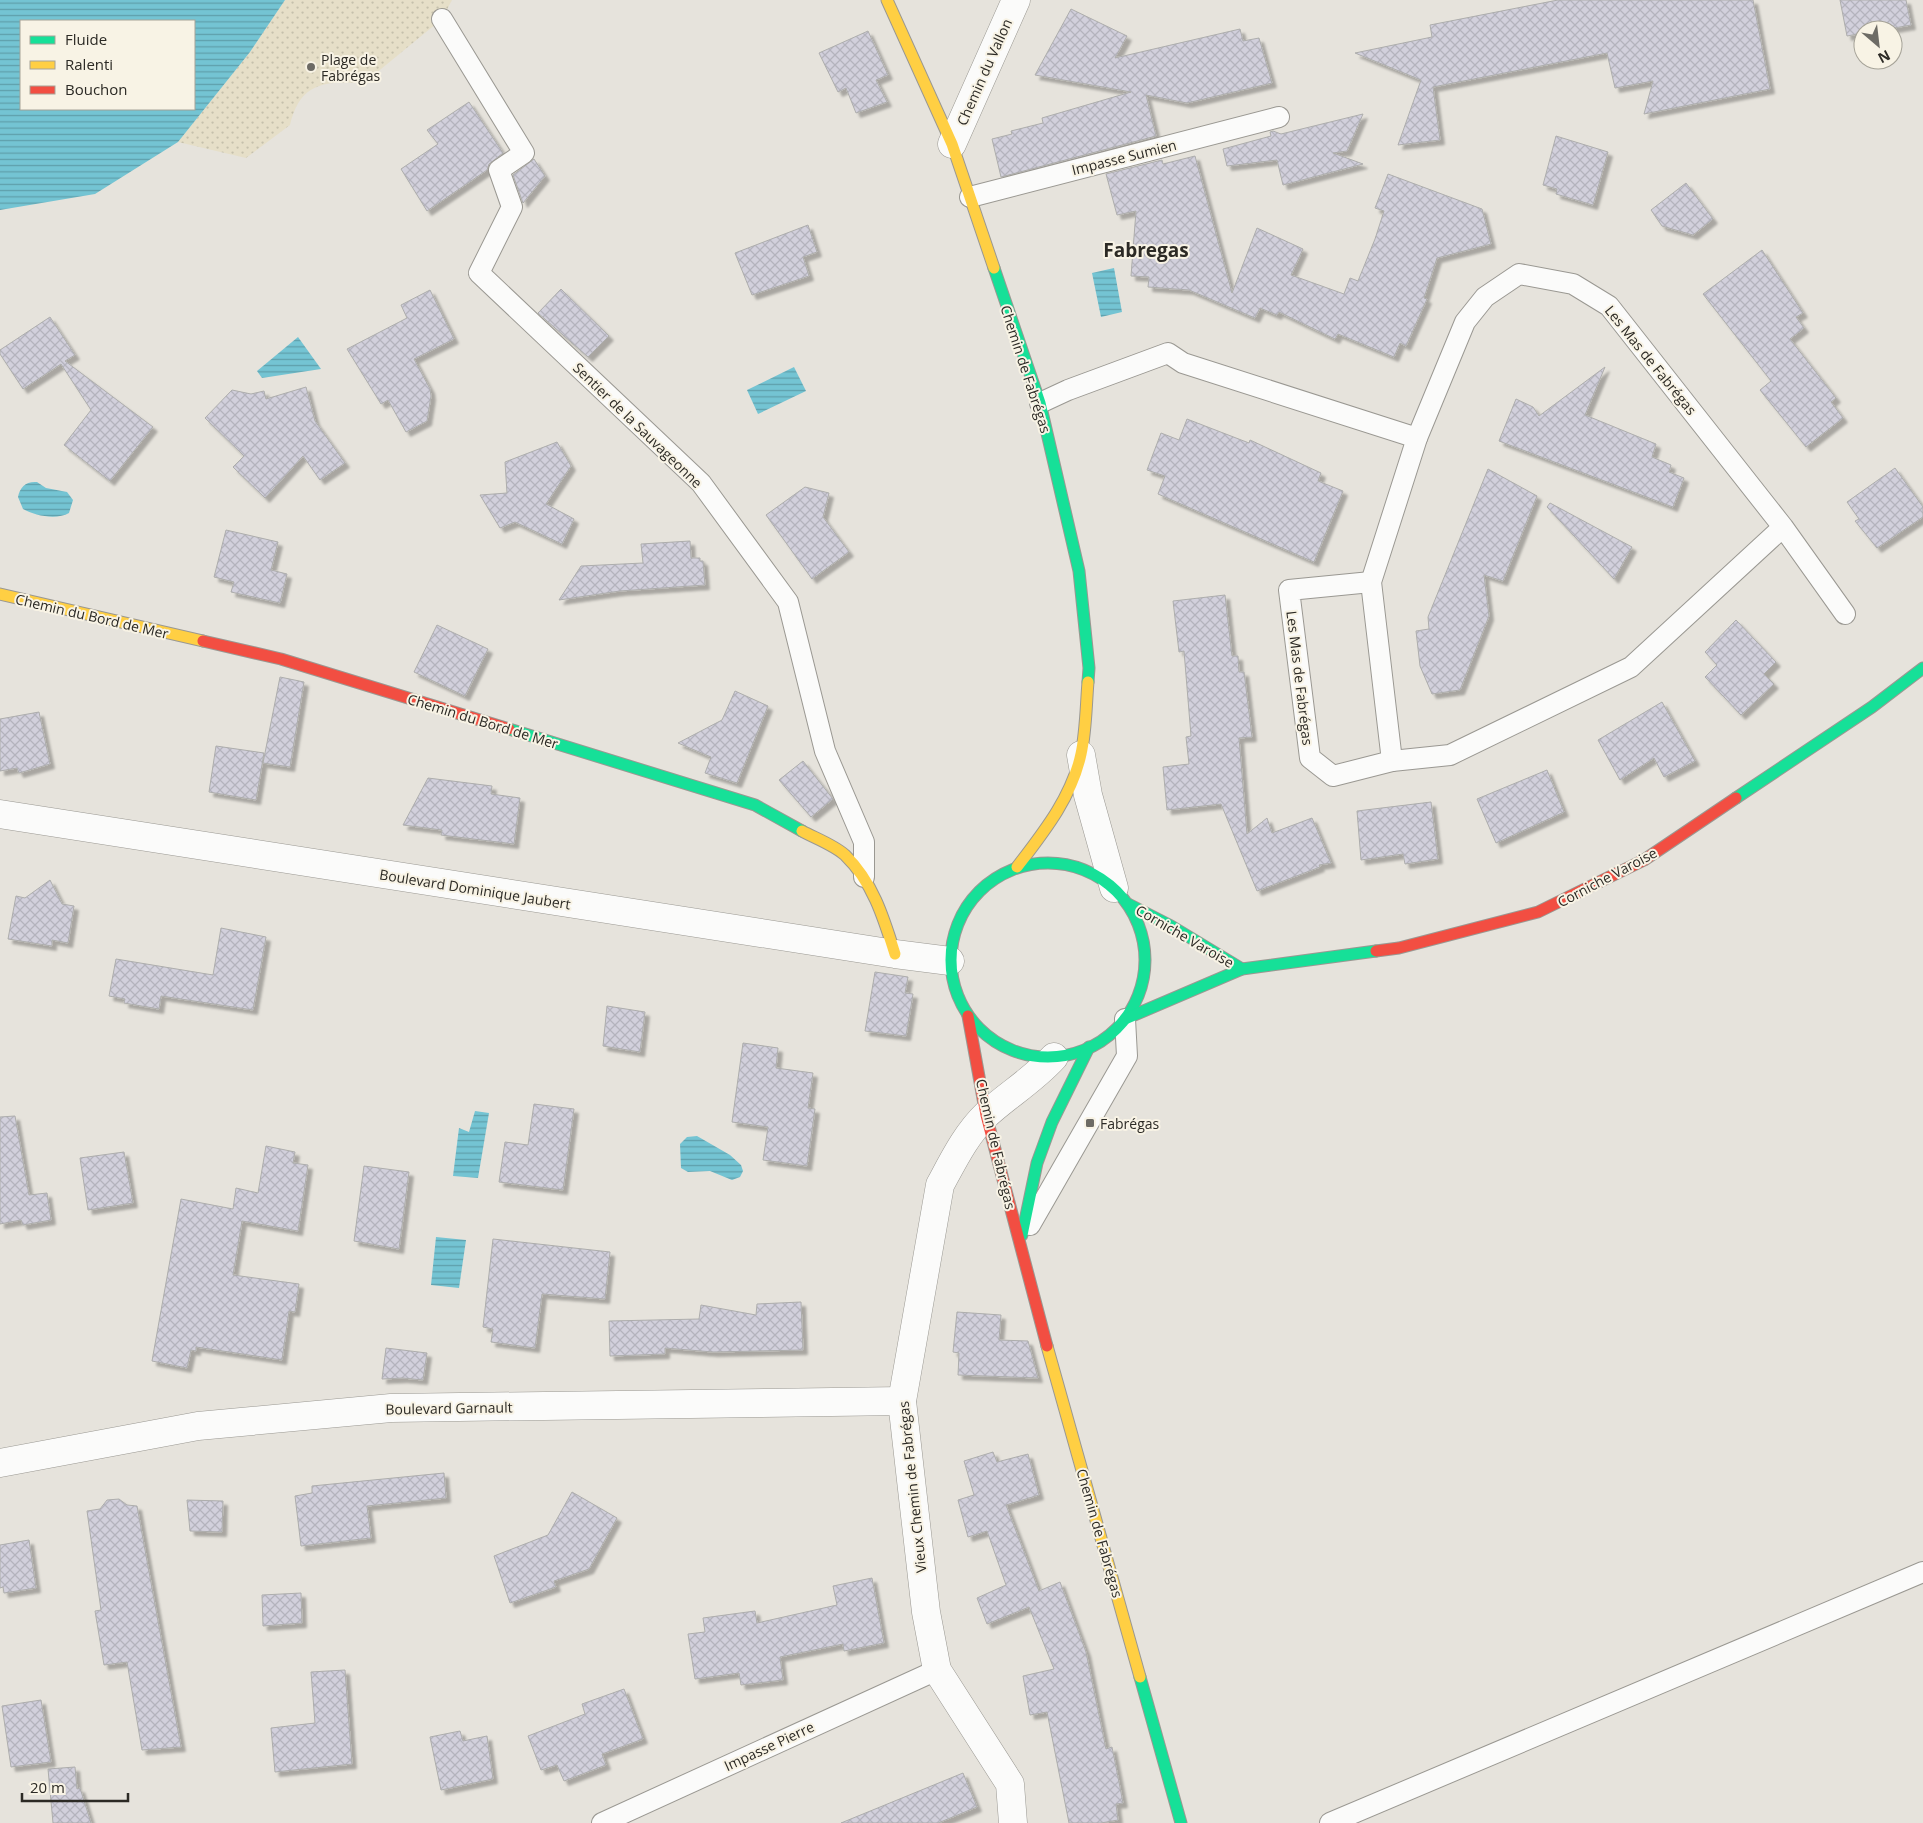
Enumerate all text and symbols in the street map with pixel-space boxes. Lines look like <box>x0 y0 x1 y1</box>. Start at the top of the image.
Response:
street label: Chemin du Vallon <box>952 16 1016 128</box>
legend <box>20 20 195 110</box>
north arrow <box>1853 20 1903 70</box>
text: Fluide <box>65 29 107 49</box>
text: N <box>1875 46 1894 68</box>
place label: Plage de Fabrégas <box>321 50 381 85</box>
text: Ralenti <box>65 54 113 74</box>
marker: Plage de Fabrégas <box>305 61 317 73</box>
text: Bouchon <box>65 79 128 99</box>
street label: Impasse Sumien <box>1070 135 1178 179</box>
district label: Fabregas <box>1103 237 1189 263</box>
street label: Les Mas de Fabrégas <box>1601 301 1701 419</box>
street label: Chemin de Fabrégas <box>996 303 1056 436</box>
street label: Sentier de la Sauvageonne <box>569 358 707 492</box>
street label: Chemin du Bord de Mer <box>14 589 171 643</box>
street label: Les Mas de Fabrégas <box>1282 610 1318 747</box>
street label: Chemin du Bord de Mer <box>405 689 561 753</box>
street label: Corniche Varoise <box>1554 843 1660 911</box>
street label: Boulevard Dominique Jaubert <box>378 865 572 913</box>
street label: Corniche Varoise <box>1133 900 1238 972</box>
street label: Chemin de Fabrégas <box>972 1077 1020 1211</box>
place label: Fabrégas <box>1100 1114 1160 1133</box>
marker: Fabrégas <box>1084 1117 1096 1129</box>
street label: Boulevard Garnault <box>385 1397 513 1419</box>
street label: Vieux Chemin de Fabrégas <box>893 1400 930 1574</box>
street label: Chemin de Fabrégas <box>1073 1466 1128 1600</box>
street label: Impasse Pierre <box>721 1717 817 1775</box>
scale bar <box>22 1770 129 1802</box>
text: 20 m <box>30 1777 65 1797</box>

